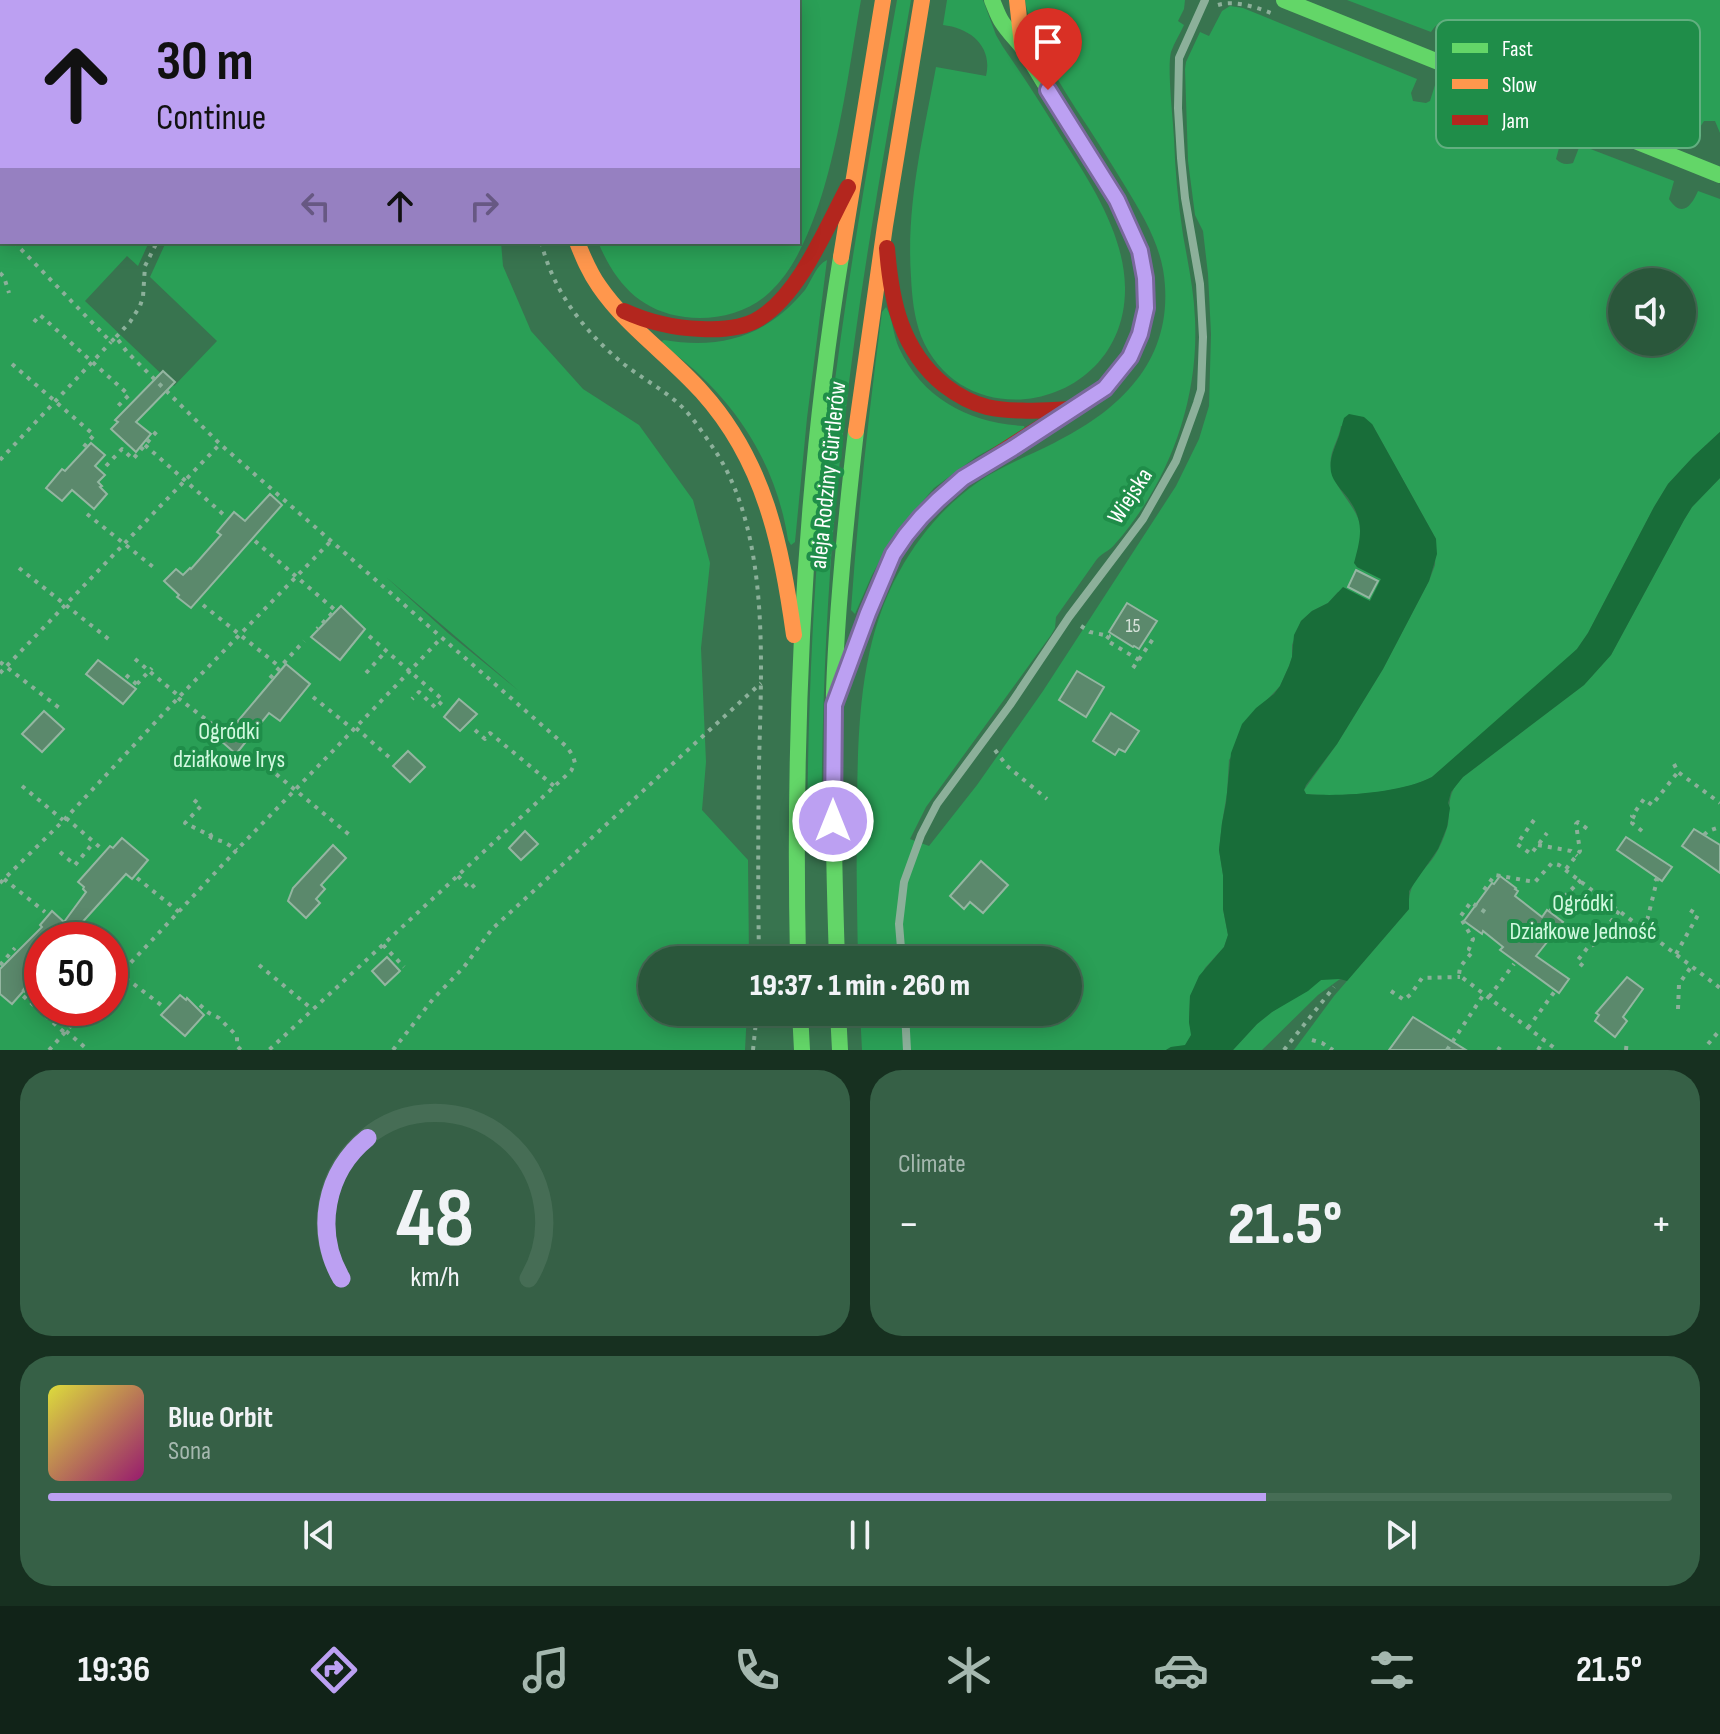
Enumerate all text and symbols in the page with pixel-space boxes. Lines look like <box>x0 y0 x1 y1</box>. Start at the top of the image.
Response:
pin <box>1014 8 1082 90</box>
icon: arrive <box>1026 20 1070 64</box>
legend <box>1436 20 1700 148</box>
text: 30 m <box>156 29 254 96</box>
icon: ahead <box>24 32 128 136</box>
text: Fast <box>1502 36 1533 63</box>
text: Slow <box>1502 72 1537 99</box>
text: Continue <box>156 97 266 140</box>
text: Jam <box>1501 108 1529 135</box>
icon: left <box>294 184 338 228</box>
icon: ahead <box>378 184 422 228</box>
icon: right <box>462 184 506 228</box>
map controls <box>1608 268 1696 356</box>
button: sound <box>1608 268 1696 356</box>
street label: aleja Rodziny Gürtlerów <box>804 380 852 570</box>
street label: Wiejska <box>1101 462 1159 530</box>
house number: 15 <box>1125 614 1141 638</box>
park label: Ogródki działkowe Irys <box>173 717 285 774</box>
position arrow <box>791 779 875 863</box>
park label: Ogródki Działkowe Jedność <box>1510 889 1657 946</box>
speed limit sign: 50 <box>24 922 128 1026</box>
text: 19:37 · 1 min · 260 m <box>750 968 970 1004</box>
text: Climate <box>898 1149 966 1180</box>
text: 48 <box>396 1170 474 1270</box>
text: 21.5° <box>1228 1189 1342 1261</box>
text: − <box>898 1198 920 1251</box>
text: + <box>1650 1198 1672 1251</box>
text: km/h <box>410 1260 460 1295</box>
text: Blue Orbit <box>168 1400 273 1436</box>
text: Sona <box>168 1436 211 1467</box>
icon: previous <box>297 1513 341 1557</box>
icon: pause <box>838 1513 882 1557</box>
icon: next <box>1379 1513 1423 1557</box>
icon: directions <box>306 1642 362 1698</box>
icon: music <box>518 1642 574 1698</box>
icon: phone <box>729 1642 785 1698</box>
icon: climate <box>941 1642 997 1698</box>
icon: car <box>1153 1642 1209 1698</box>
icon: filters <box>1364 1642 1420 1698</box>
text: 19:36 <box>78 1649 150 1692</box>
text: 21.5° <box>1576 1649 1642 1692</box>

